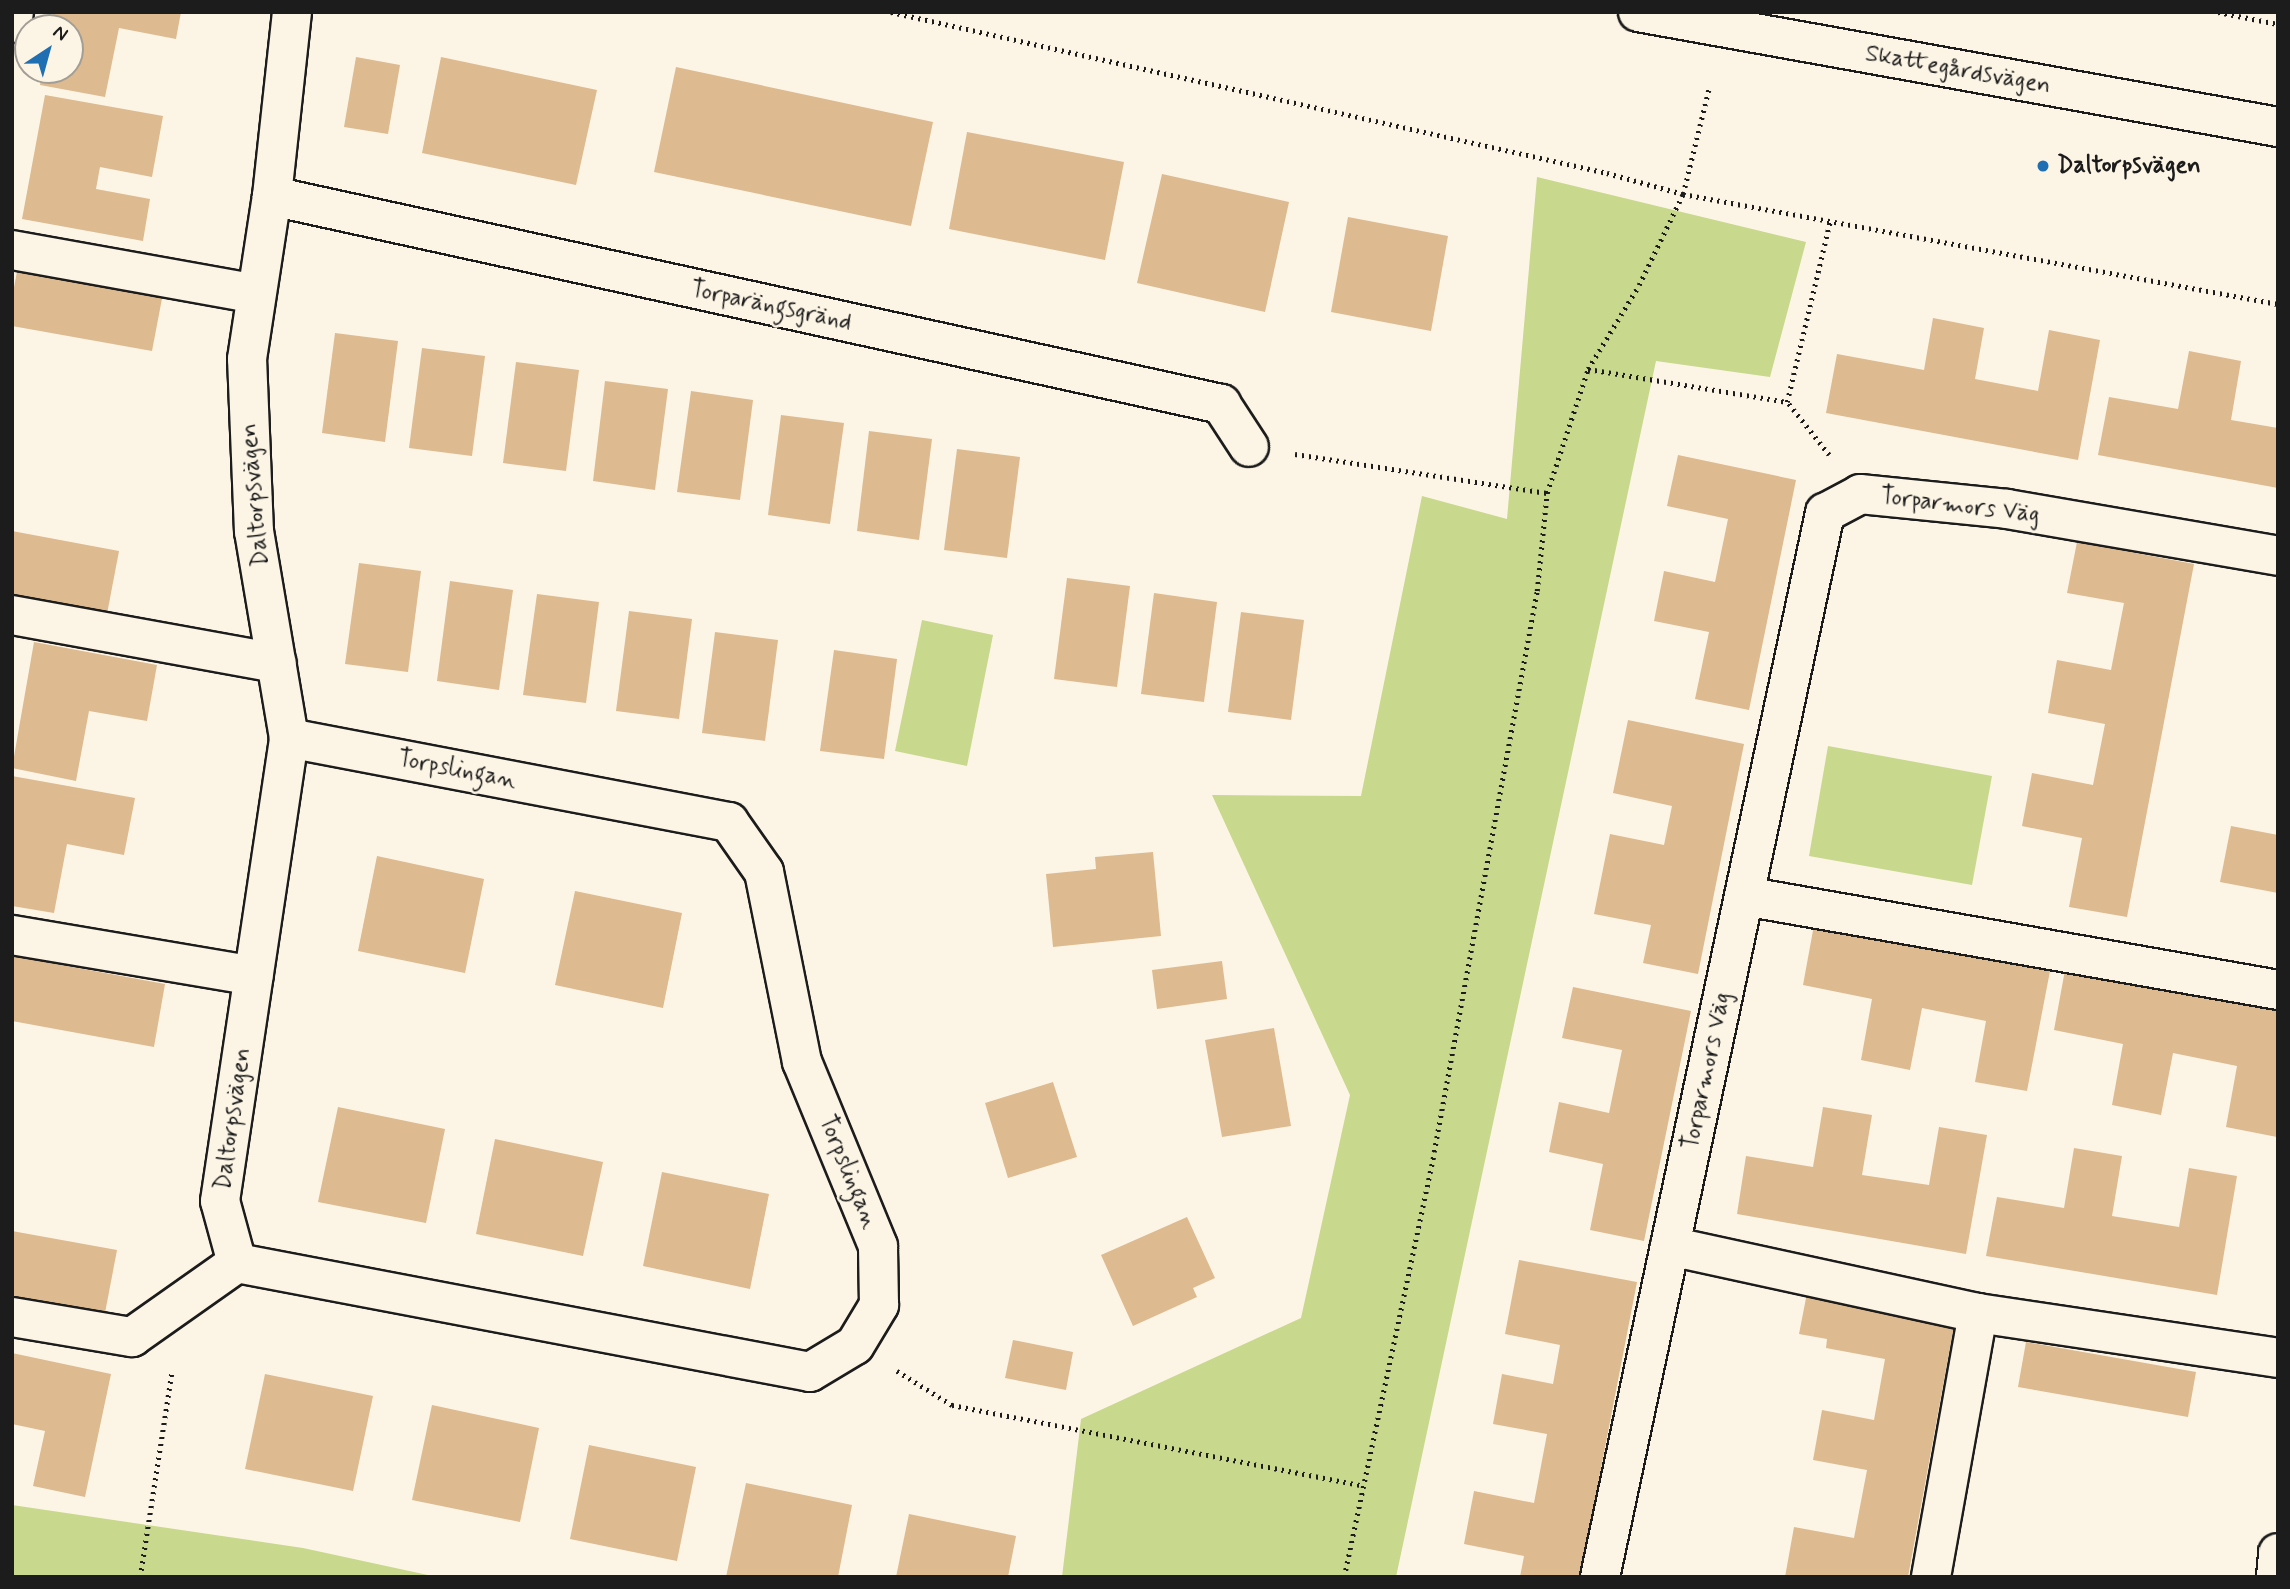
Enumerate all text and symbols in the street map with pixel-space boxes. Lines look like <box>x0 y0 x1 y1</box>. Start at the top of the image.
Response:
north arrow <box>14 14 84 84</box>
text: N <box>48 19 73 47</box>
street label: Skattegårdsvägen <box>1863 40 2053 100</box>
place label: Daltorpsvägen <box>2057 152 2201 180</box>
marker: Daltorpsvägen <box>2035 158 2051 174</box>
street label: Torparängsgränd <box>688 275 854 337</box>
street label: Daltorpsvägen <box>234 422 276 568</box>
street label: Torparmors Väg <box>1878 482 2042 530</box>
street label: Torpslingan <box>395 744 519 796</box>
street label: Torparmors Väg <box>1676 989 1738 1153</box>
street label: Daltorpsvägen <box>209 1046 257 1192</box>
street label: Torpslingan <box>812 1111 884 1233</box>

